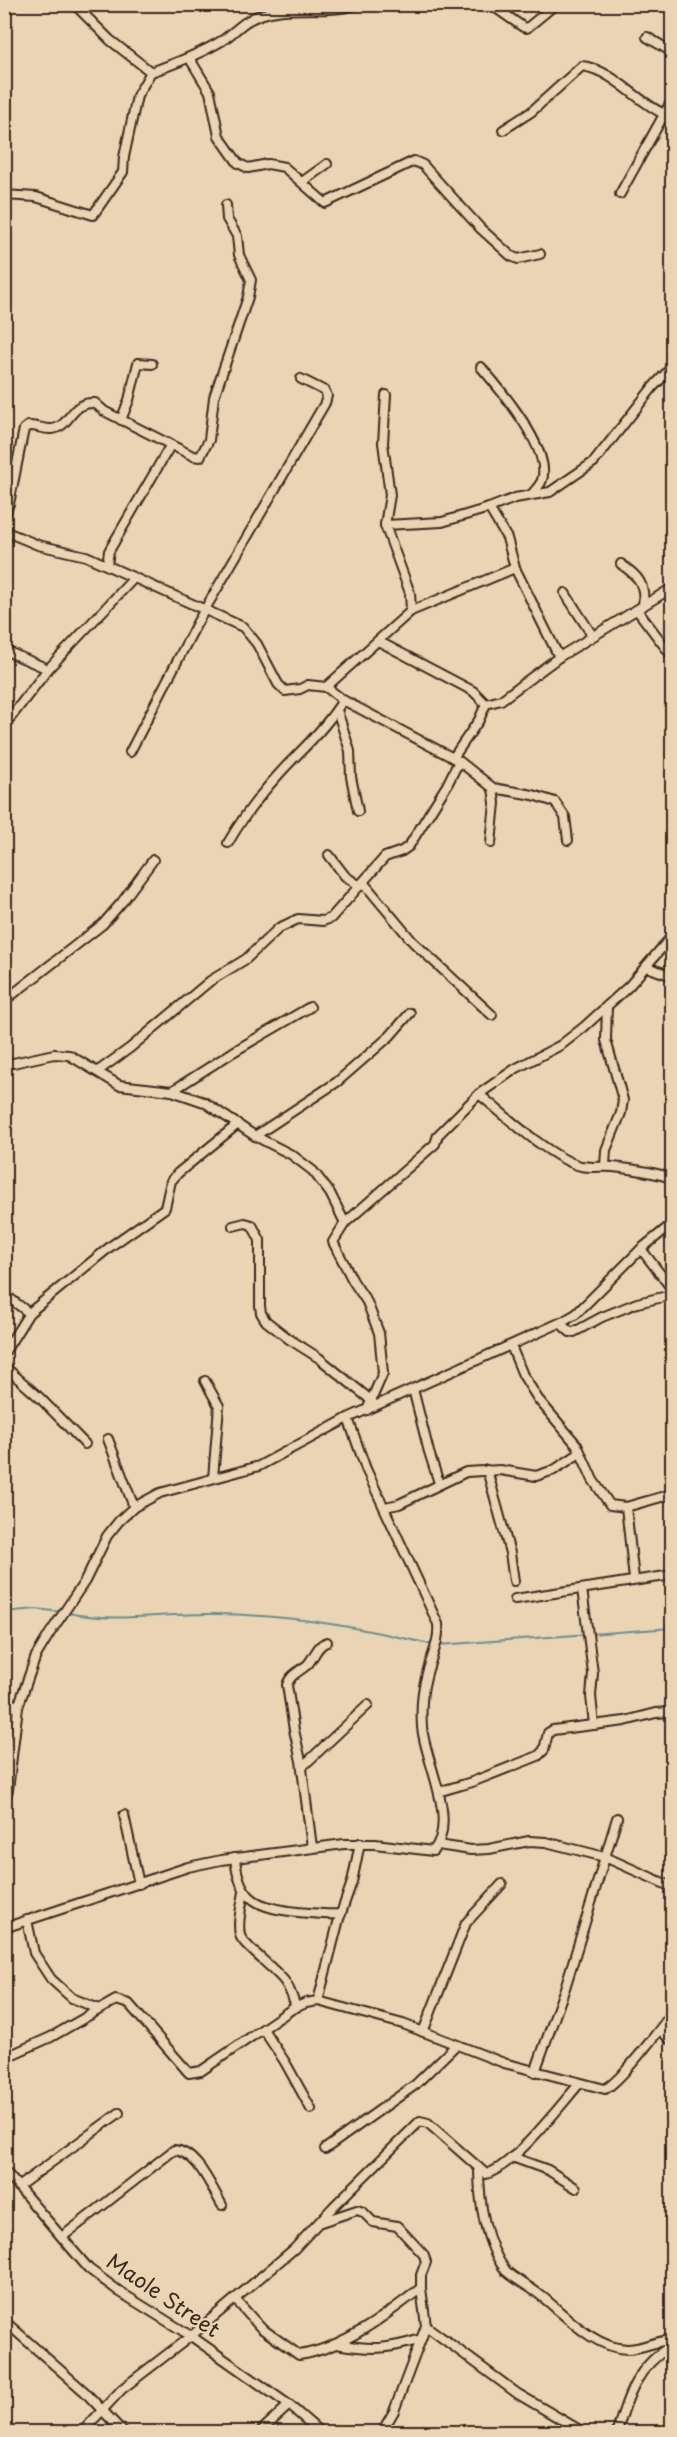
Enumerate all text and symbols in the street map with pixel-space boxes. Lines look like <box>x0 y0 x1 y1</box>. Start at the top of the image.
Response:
street label: Maole Street <box>101 2245 227 2344</box>

